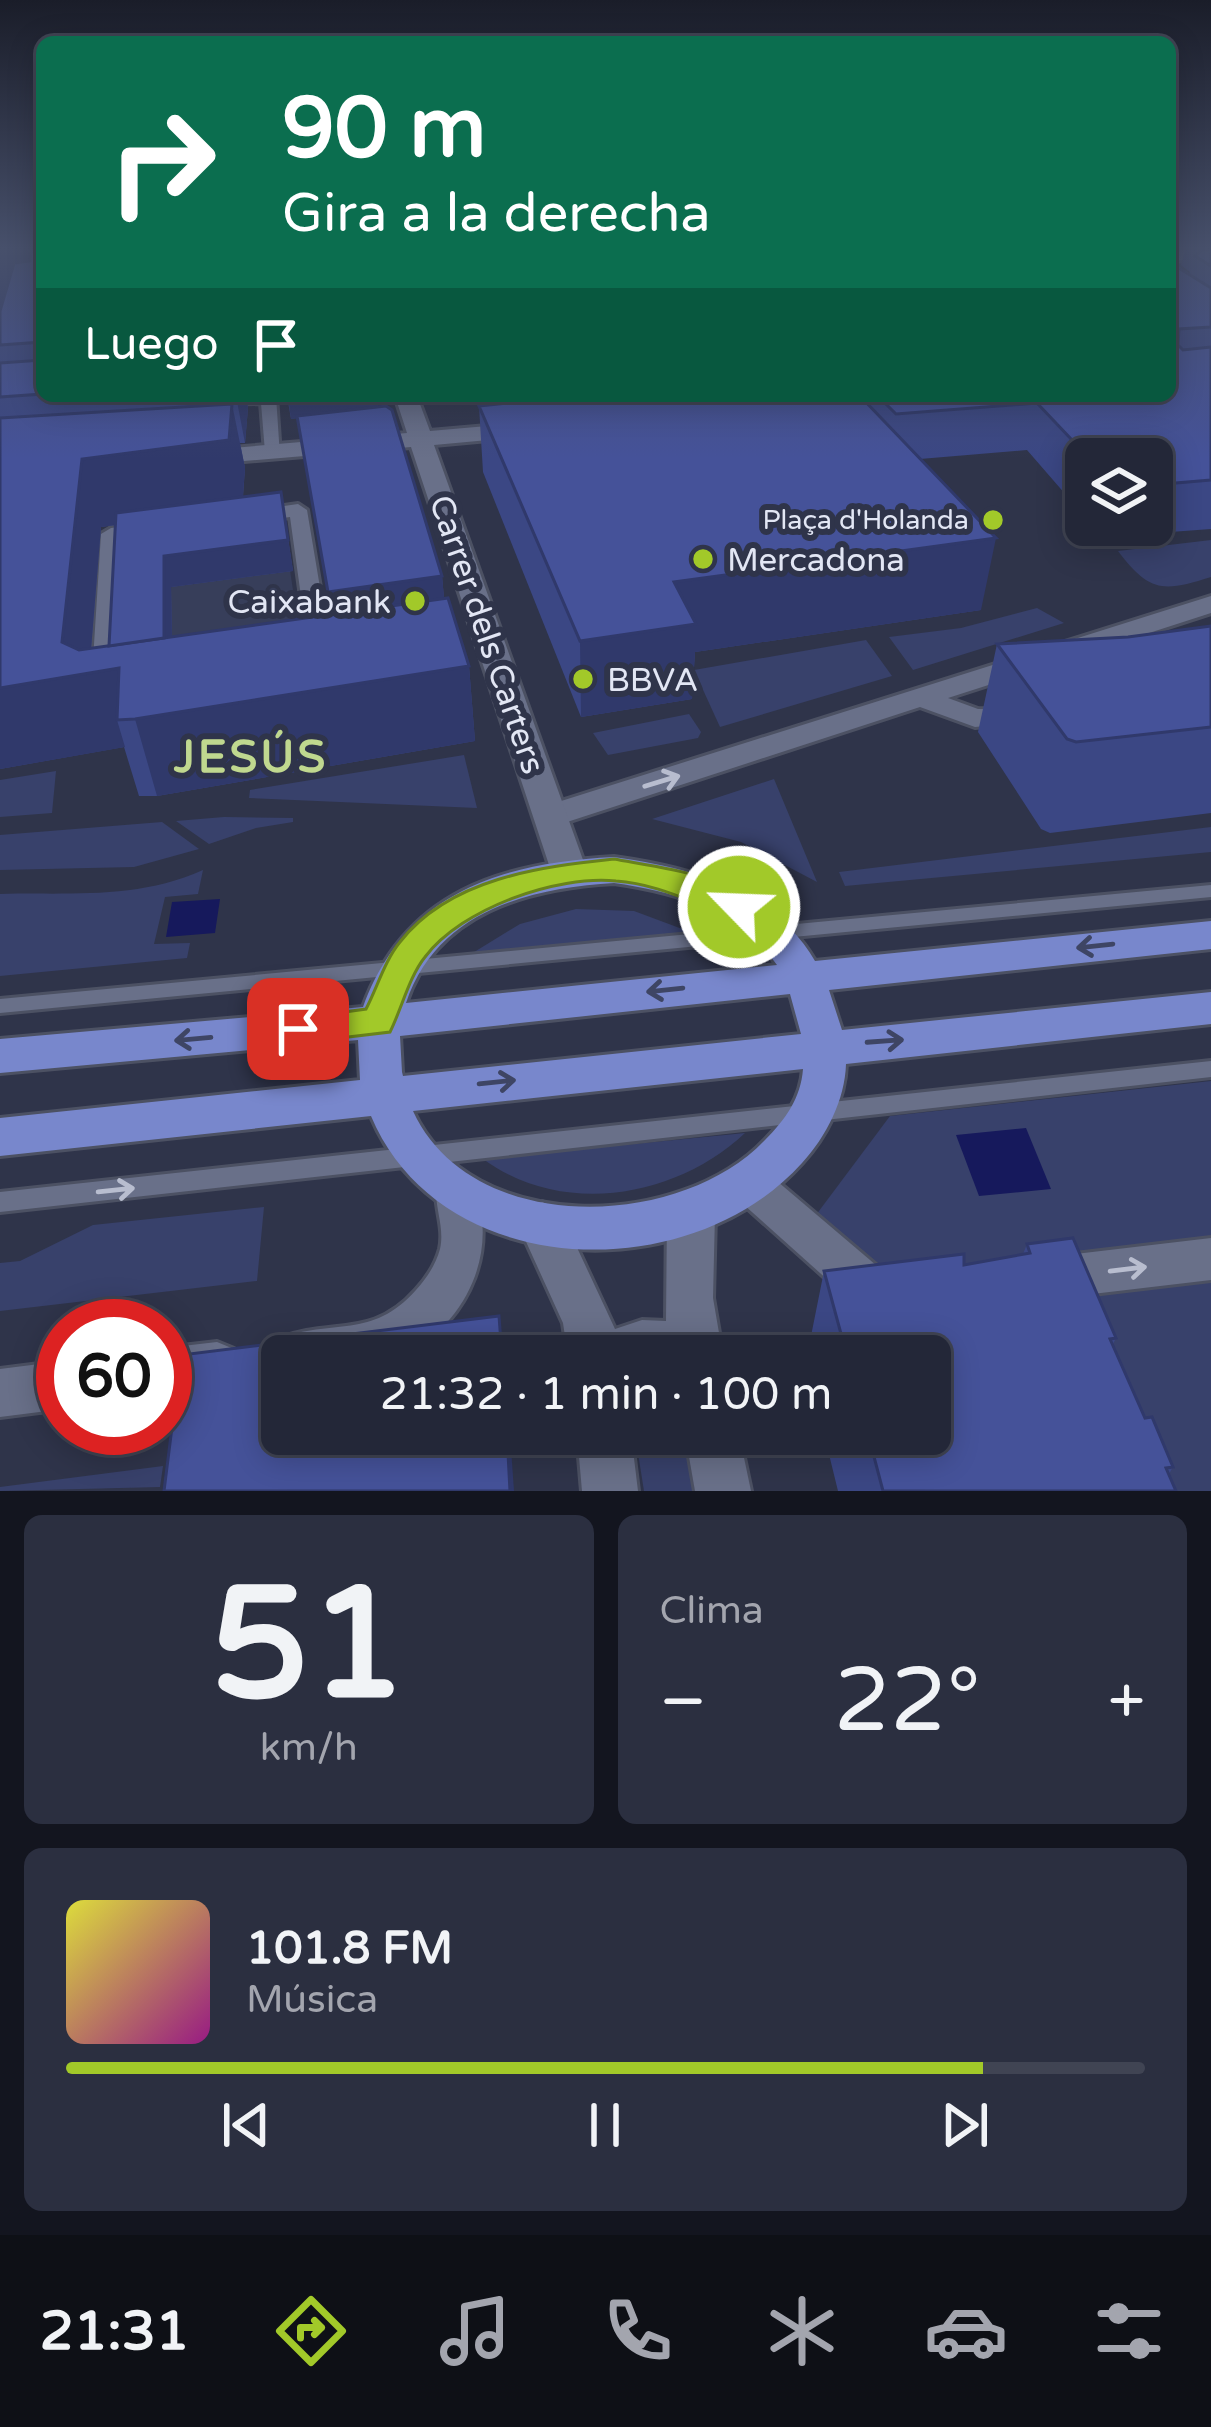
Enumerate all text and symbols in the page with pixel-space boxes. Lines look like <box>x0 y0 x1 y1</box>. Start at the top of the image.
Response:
text: 90 m <box>282 79 486 180</box>
icon: right <box>84 84 240 240</box>
text: Gira a la derecha <box>282 181 711 246</box>
icon: arrive <box>243 312 309 378</box>
text: Luego <box>84 318 219 372</box>
map controls <box>1065 438 1173 546</box>
button: layers <box>1065 438 1173 546</box>
street label: Carrer dels Carters <box>421 490 553 779</box>
place label: Plaça d'Holanda <box>763 504 969 537</box>
marker: Plaça d'Holanda <box>980 507 1006 533</box>
place label: Mercadona <box>727 541 905 580</box>
marker: Mercadona <box>690 546 716 572</box>
place label: Caixabank <box>227 583 391 622</box>
marker: Caixabank <box>402 588 428 614</box>
place label: BBVA <box>607 661 698 700</box>
marker: BBVA <box>570 666 596 692</box>
district label: JESÚS <box>173 729 328 785</box>
one-way arrow <box>642 769 680 791</box>
position arrow <box>676 844 802 970</box>
one-way arrow <box>1076 935 1115 958</box>
pin <box>247 978 349 1080</box>
one-way arrow <box>646 979 685 1002</box>
icon: arrive <box>265 996 331 1062</box>
one-way arrow <box>174 1028 213 1051</box>
one-way arrow <box>865 1030 904 1053</box>
one-way arrow <box>477 1070 516 1092</box>
one-way arrow <box>96 1178 135 1201</box>
one-way arrow <box>1108 1257 1147 1279</box>
speed limit sign: 60 <box>36 1299 192 1455</box>
text: 21:32 · 1 min · 100 m <box>380 1368 832 1422</box>
text: 51 <box>211 1552 407 1740</box>
text: Clima <box>660 1587 764 1634</box>
text: 22° <box>834 1647 981 1756</box>
text: − <box>660 1662 707 1742</box>
text: + <box>1108 1662 1145 1742</box>
text: km/h <box>260 1724 358 1771</box>
text: 101.8 FM <box>246 1922 453 1976</box>
text: Música <box>246 1976 378 2023</box>
icon: previous <box>213 2092 279 2158</box>
icon: pause <box>572 2092 638 2158</box>
icon: next <box>932 2092 998 2158</box>
icon: directions <box>269 2289 353 2373</box>
icon: music <box>433 2289 517 2373</box>
icon: phone <box>596 2289 680 2373</box>
icon: climate <box>760 2289 844 2373</box>
icon: car <box>924 2289 1008 2373</box>
icon: filters <box>1087 2289 1171 2373</box>
text: 21:31 <box>40 2299 190 2364</box>

